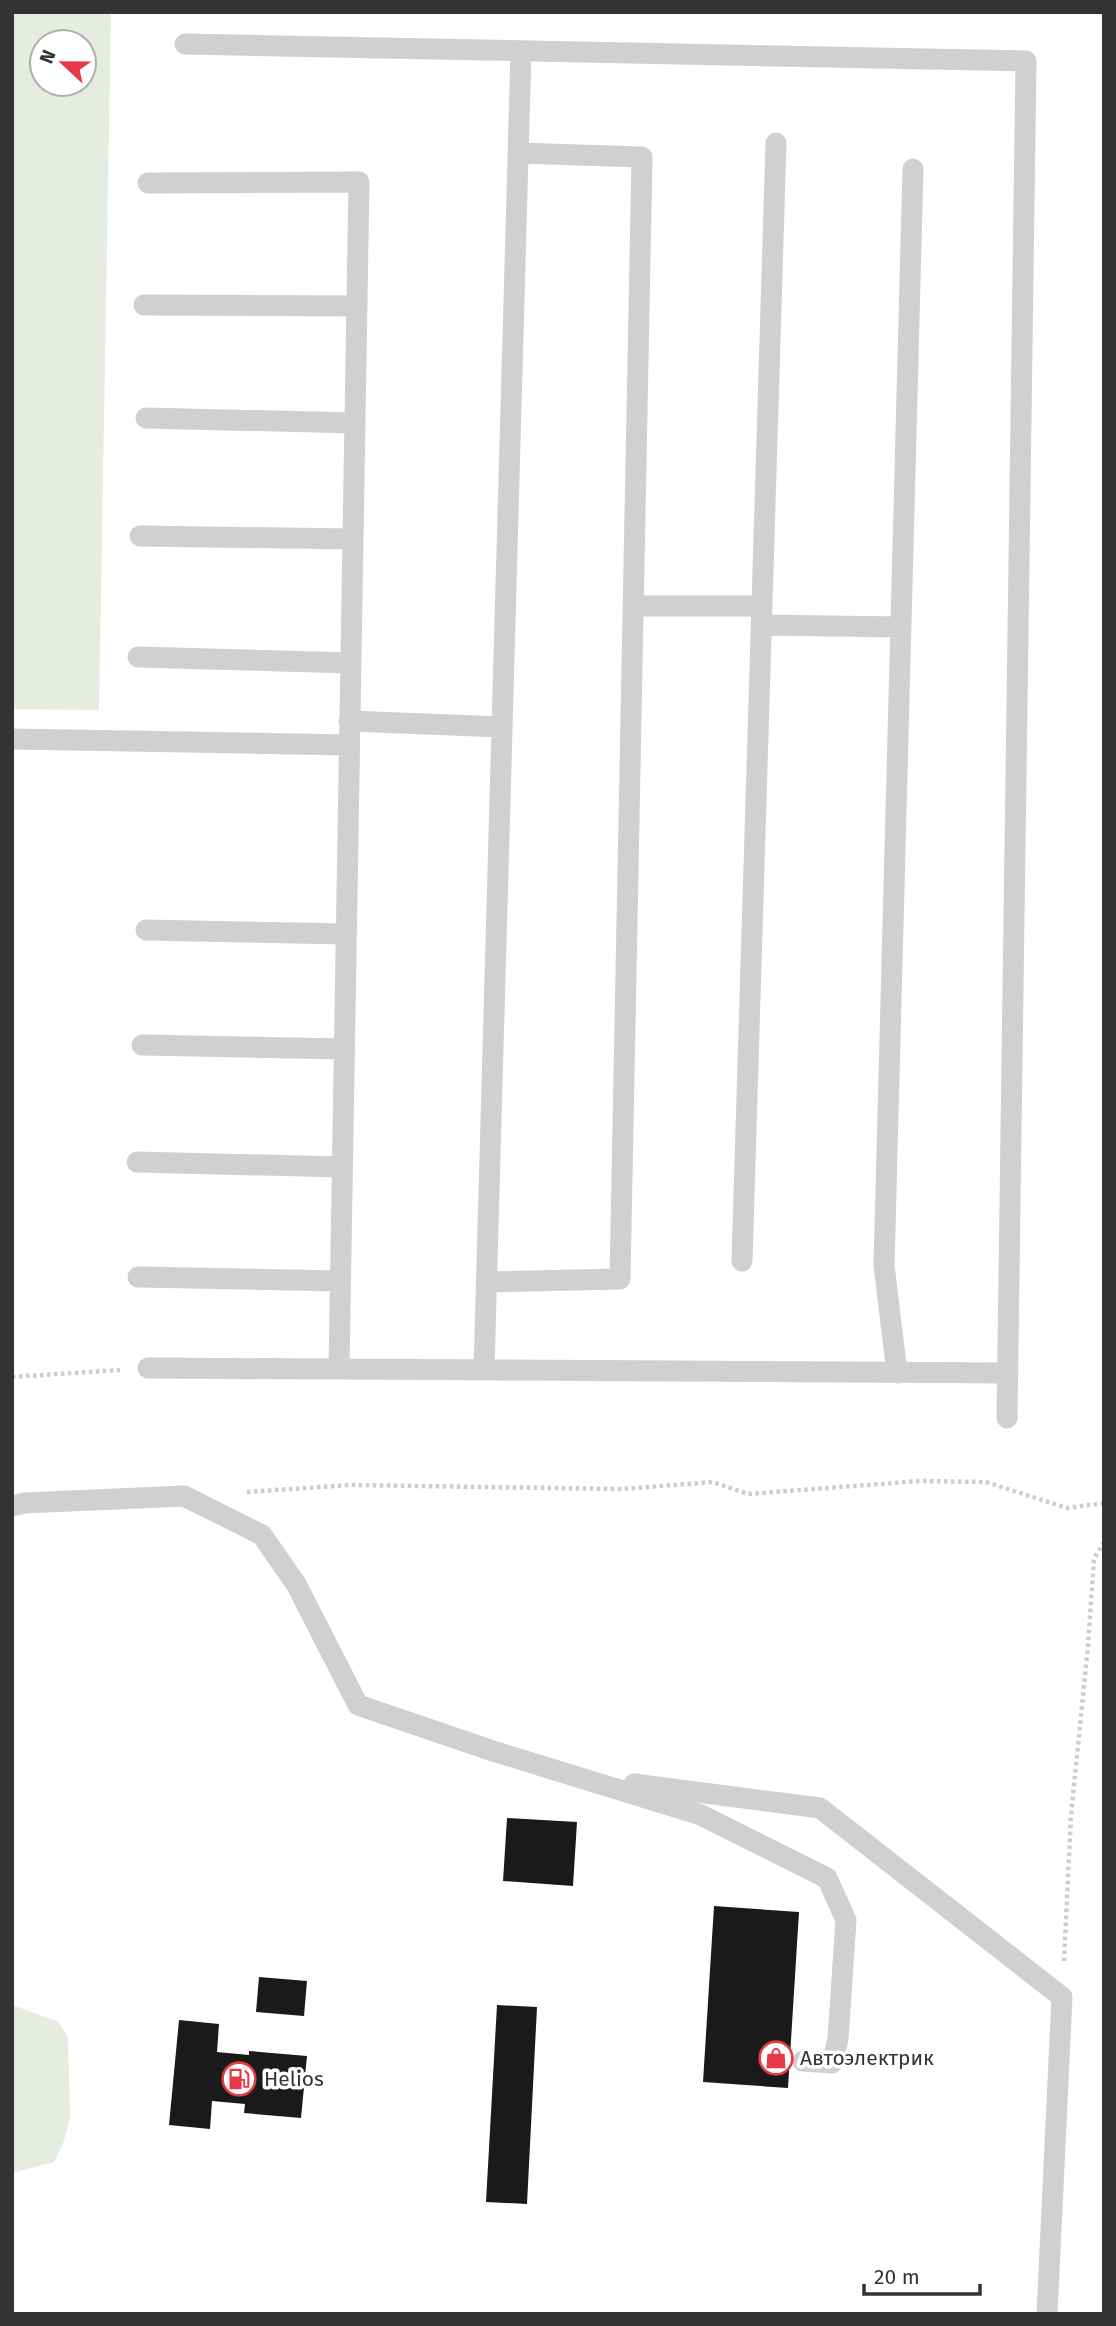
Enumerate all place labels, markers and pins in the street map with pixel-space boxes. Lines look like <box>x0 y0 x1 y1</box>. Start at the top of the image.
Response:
shop icon: Автоэлектрик <box>757 2039 795 2077</box>
place label: Автоэлектрик <box>800 2045 934 2071</box>
fuel station icon: Helios <box>220 2060 258 2098</box>
place label: Helios <box>264 2066 324 2092</box>

